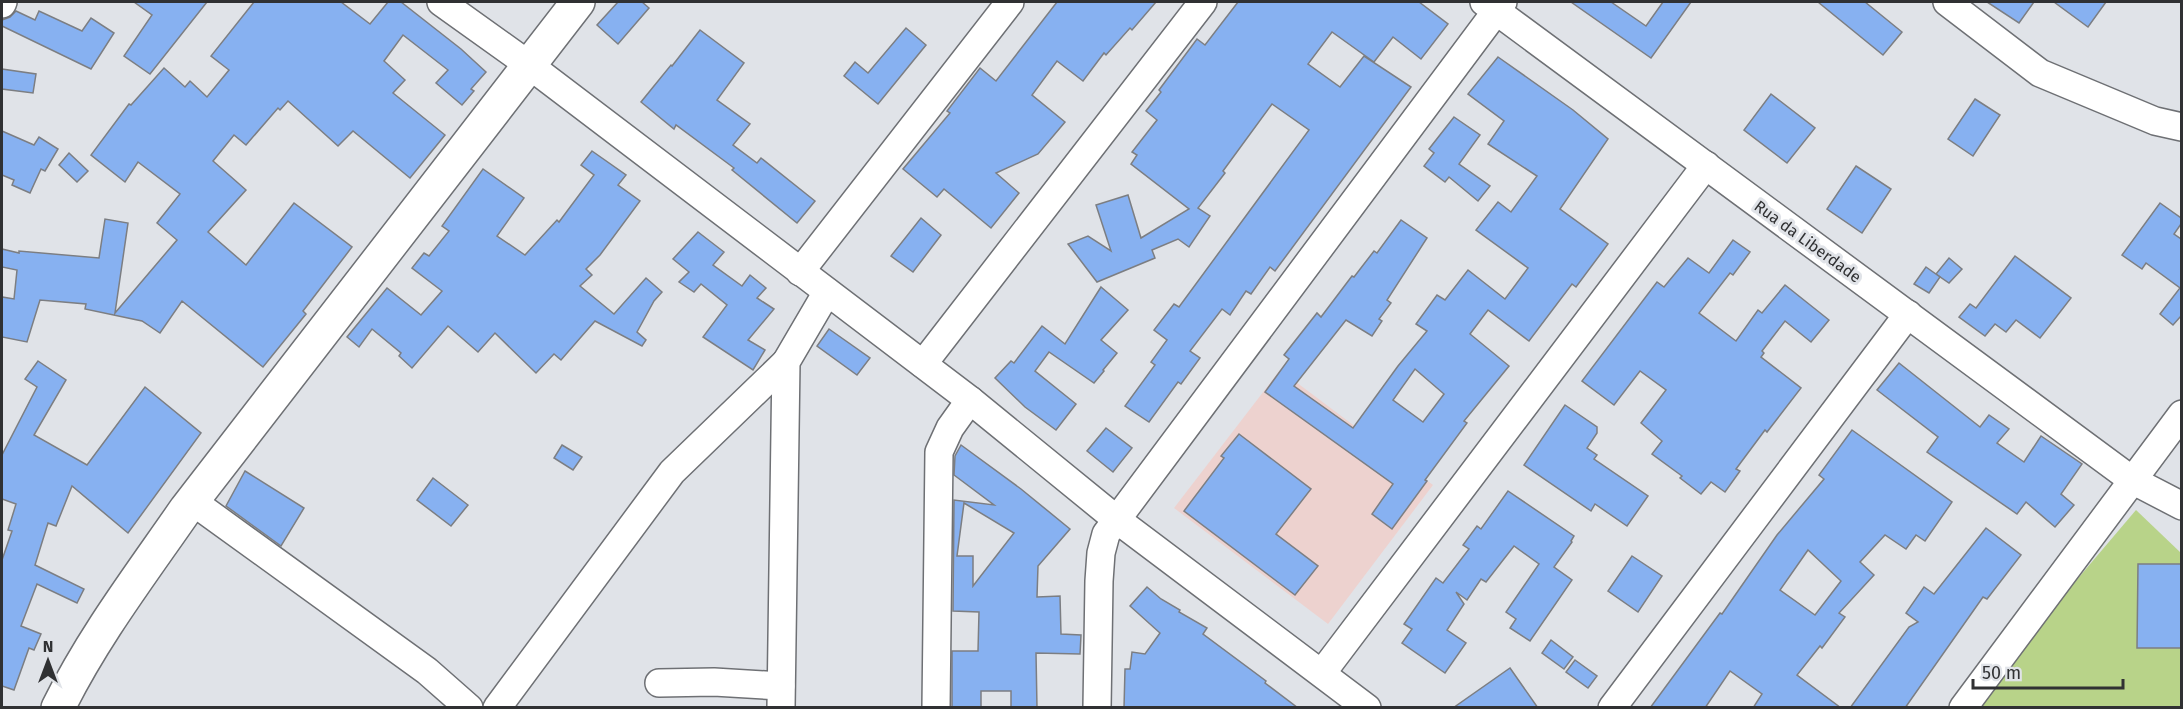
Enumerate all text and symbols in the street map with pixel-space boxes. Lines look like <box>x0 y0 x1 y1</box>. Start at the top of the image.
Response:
street label: Rua da Liberdade <box>1751 196 1865 287</box>
north arrow <box>18 631 78 691</box>
text: N <box>43 637 53 656</box>
scale bar <box>1973 652 2123 690</box>
text: 50 m <box>1982 662 2021 684</box>

